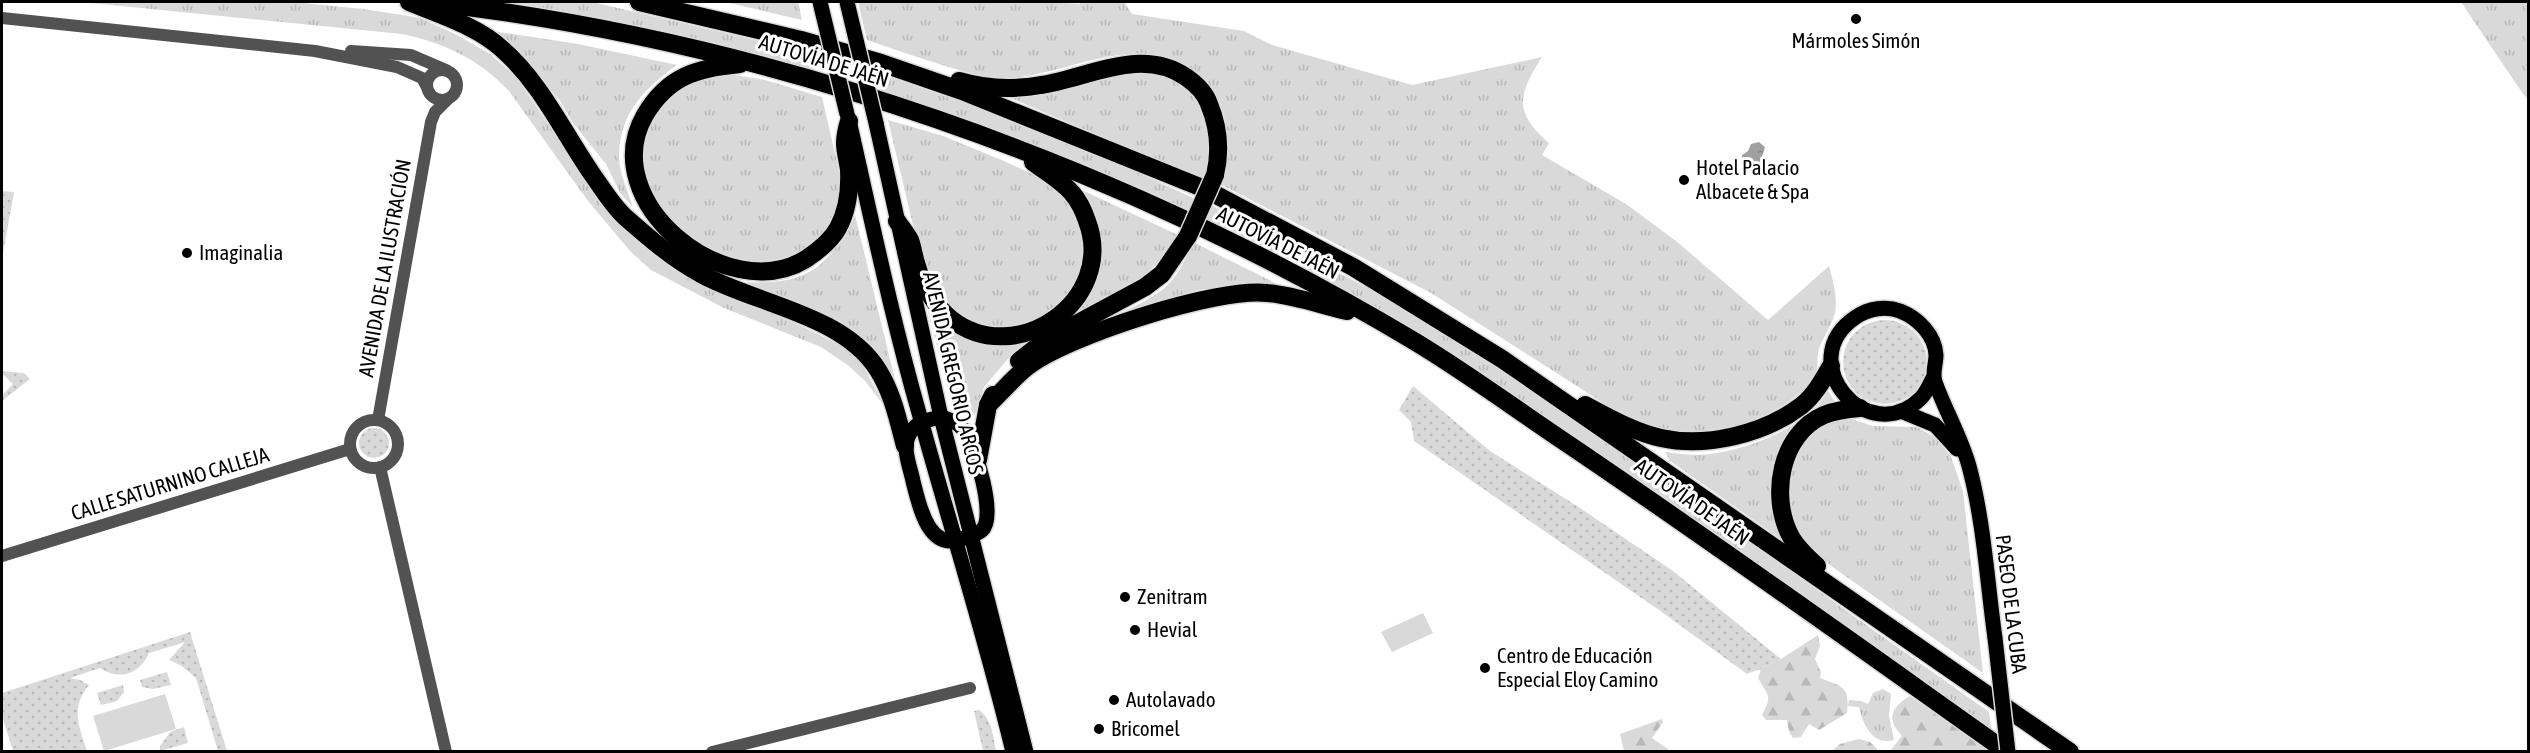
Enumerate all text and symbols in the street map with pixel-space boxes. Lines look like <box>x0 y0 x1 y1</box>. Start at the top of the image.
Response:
marker: Mármoles Simón <box>1849 12 1863 26</box>
place label: Mármoles Simón <box>1791 28 1921 52</box>
street label: AUTOVÍA DE JAÉN <box>757 29 892 91</box>
place label: Hotel Palacio Albacete & Spa <box>1696 155 1809 203</box>
street label: AVENIDA DE LA ILUSTRACIÓN <box>353 157 415 379</box>
marker: Hotel Palacio Albacete & Spa <box>1677 173 1691 187</box>
street label: AUTOVÍA DE JAÉN <box>1213 201 1344 283</box>
place label: Imaginalia <box>199 240 283 264</box>
marker: Imaginalia <box>180 246 194 260</box>
street label: AVENIDA GREGORIO ARCOS <box>919 269 989 477</box>
street label: CALLE SATURNINO CALLEJA <box>68 441 272 525</box>
street label: AUTOVÍA DE JAÉN <box>1631 453 1754 550</box>
street label: PASEO DE LA CUBA <box>1992 533 2032 675</box>
place label: Zenitram <box>1137 584 1208 608</box>
marker: Zenitram <box>1118 590 1132 604</box>
place label: Hevial <box>1147 617 1198 641</box>
marker: Hevial <box>1128 623 1142 637</box>
place label: Centro de Educación Especial Eloy Camino <box>1497 643 1658 691</box>
marker: Centro de Educación Especial Eloy Camino <box>1478 661 1492 675</box>
place label: Autolavado <box>1126 687 1216 711</box>
marker: Autolavado <box>1107 693 1121 707</box>
place label: Bricomel <box>1111 716 1180 740</box>
marker: Bricomel <box>1092 722 1106 736</box>

